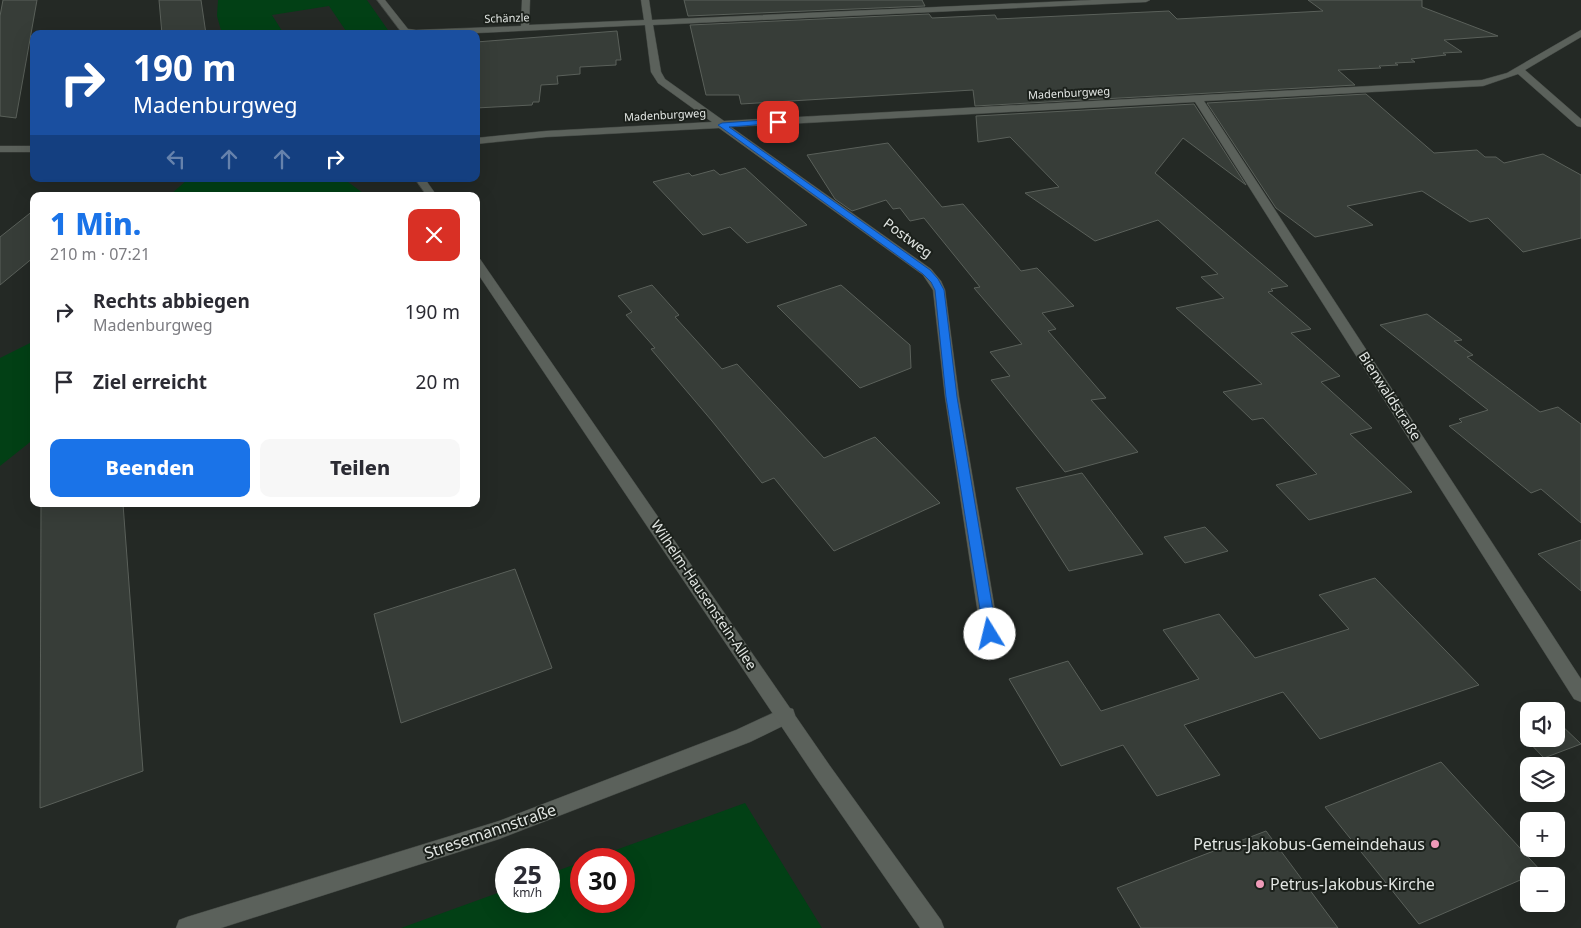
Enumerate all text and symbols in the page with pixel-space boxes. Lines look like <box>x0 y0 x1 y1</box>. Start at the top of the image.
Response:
street label: Schänzle <box>484 9 530 26</box>
text: 190 m <box>133 44 236 91</box>
icon: right <box>50 50 115 115</box>
street label: Madenburgweg <box>1027 83 1110 102</box>
text: Madenburgweg <box>133 89 298 119</box>
pin <box>757 101 799 143</box>
street label: Madenburgweg <box>623 105 706 124</box>
icon: arrive <box>764 108 792 136</box>
icon: left <box>162 145 190 173</box>
icon: ahead <box>215 145 243 173</box>
icon: ahead <box>268 145 296 173</box>
icon: right <box>321 145 349 173</box>
text: 1 Min. <box>50 203 141 244</box>
button: close <box>408 209 460 261</box>
street label: Postweg <box>880 213 937 262</box>
text: 210 m · 07:21 <box>50 243 150 265</box>
text: Rechts abbiegen <box>93 288 250 314</box>
icon: right <box>50 298 78 326</box>
text: 190 m <box>405 299 460 325</box>
text: Madenburgweg <box>93 314 213 336</box>
street label: Bienwaldstraße <box>1355 348 1426 444</box>
icon: arrive <box>50 368 78 396</box>
text: Ziel erreicht <box>93 369 207 395</box>
text: 20 m <box>416 369 460 395</box>
button: Beenden <box>50 439 250 497</box>
button: Teilen <box>260 439 460 497</box>
street label: Wilhelm-Hausenstein-Allee <box>647 516 762 673</box>
position arrow <box>963 607 1015 659</box>
map controls <box>1520 702 1565 912</box>
button: sound <box>1520 702 1565 747</box>
button: layers <box>1520 757 1565 802</box>
street label: Stresemannstraße <box>421 798 559 864</box>
button: + <box>1520 812 1565 857</box>
place label: Petrus-Jakobus-Gemeindehaus <box>1193 833 1425 855</box>
marker: Petrus-Jakobus-Gemeindehaus <box>1429 838 1441 850</box>
speed limit sign: 30 <box>570 848 635 913</box>
text: 25 <box>513 857 542 891</box>
button: − <box>1520 867 1565 912</box>
place label: Petrus-Jakobus-Kirche <box>1270 873 1435 895</box>
marker: Petrus-Jakobus-Kirche <box>1254 878 1266 890</box>
text: km/h <box>513 884 542 901</box>

